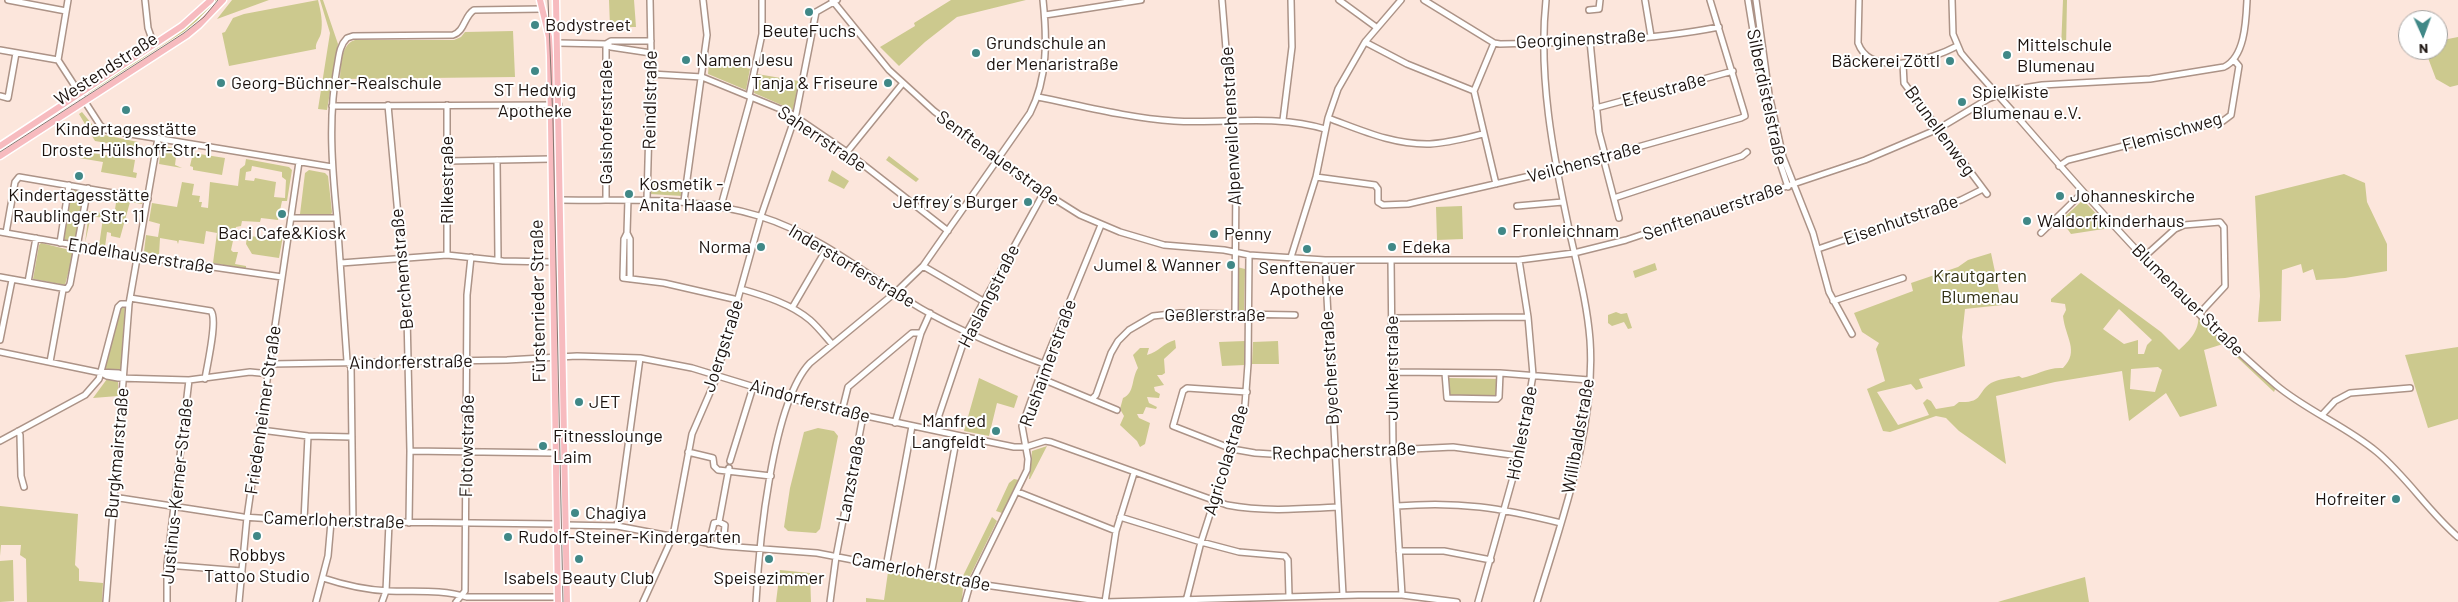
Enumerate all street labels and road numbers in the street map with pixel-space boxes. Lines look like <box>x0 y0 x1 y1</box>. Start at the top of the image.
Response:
street label: Georginenstraße <box>1515 25 1647 53</box>
street label: Silberdistelstraße <box>1742 27 1792 167</box>
street label: Westendstraße <box>50 28 162 110</box>
street label: Alpenveilchenstraße <box>1216 46 1246 206</box>
street label: Reindlstraße <box>638 50 662 150</box>
street label: Gaishoferstraße <box>595 60 617 184</box>
street label: Efeustraße <box>1620 68 1708 112</box>
street label: Brunellenweg <box>1900 82 1980 180</box>
street label: Saherrstraße <box>774 101 870 177</box>
street label: Senftenauerstraße <box>932 106 1064 210</box>
street label: Flemischweg <box>2120 107 2224 157</box>
street label: Rilkestraße <box>436 136 458 224</box>
street label: Veilchenstraße <box>1525 136 1643 188</box>
street label: Senftenauerstraße <box>1640 177 1786 245</box>
street label: Eisenhutstraße <box>1841 190 1961 250</box>
street label: Berchemstraße <box>386 208 418 330</box>
street label: Fürstenrieder Straße <box>526 219 550 383</box>
street label: Inderstorferstraße <box>785 220 919 312</box>
street label: Endelhauserstraße <box>66 234 216 278</box>
street label: Blumenauer Straße <box>2127 239 2249 361</box>
street label: Haslangstraße <box>954 241 1024 351</box>
street label: Rushaimerstraße <box>1015 296 1081 430</box>
street label: Joergstraße <box>698 297 748 395</box>
street label: Geßlerstraße <box>1164 304 1266 326</box>
street label: Byecherstraße <box>1316 310 1344 426</box>
street label: Junkerstraße <box>1381 315 1403 421</box>
street label: Friedenheimer Straße <box>240 324 286 496</box>
street label: Aindorferstraße <box>349 350 473 374</box>
street label: Aindorferstraße <box>747 375 873 427</box>
street label: Willibaldstraße <box>1557 377 1599 495</box>
street label: Hönlestraße <box>1502 384 1542 482</box>
street label: Burgkmairstraße <box>101 387 133 519</box>
street label: Flotowstraße <box>455 394 479 498</box>
street label: Justinus-Kerner-Straße <box>156 397 198 585</box>
street label: Agricolastraße <box>1199 402 1253 518</box>
street label: Lanzstraße <box>832 434 870 524</box>
street label: Rechpacherstraße <box>1272 438 1416 464</box>
street label: Camerloherstraße <box>263 507 405 533</box>
street label: Camerloherstraße <box>850 548 992 596</box>

